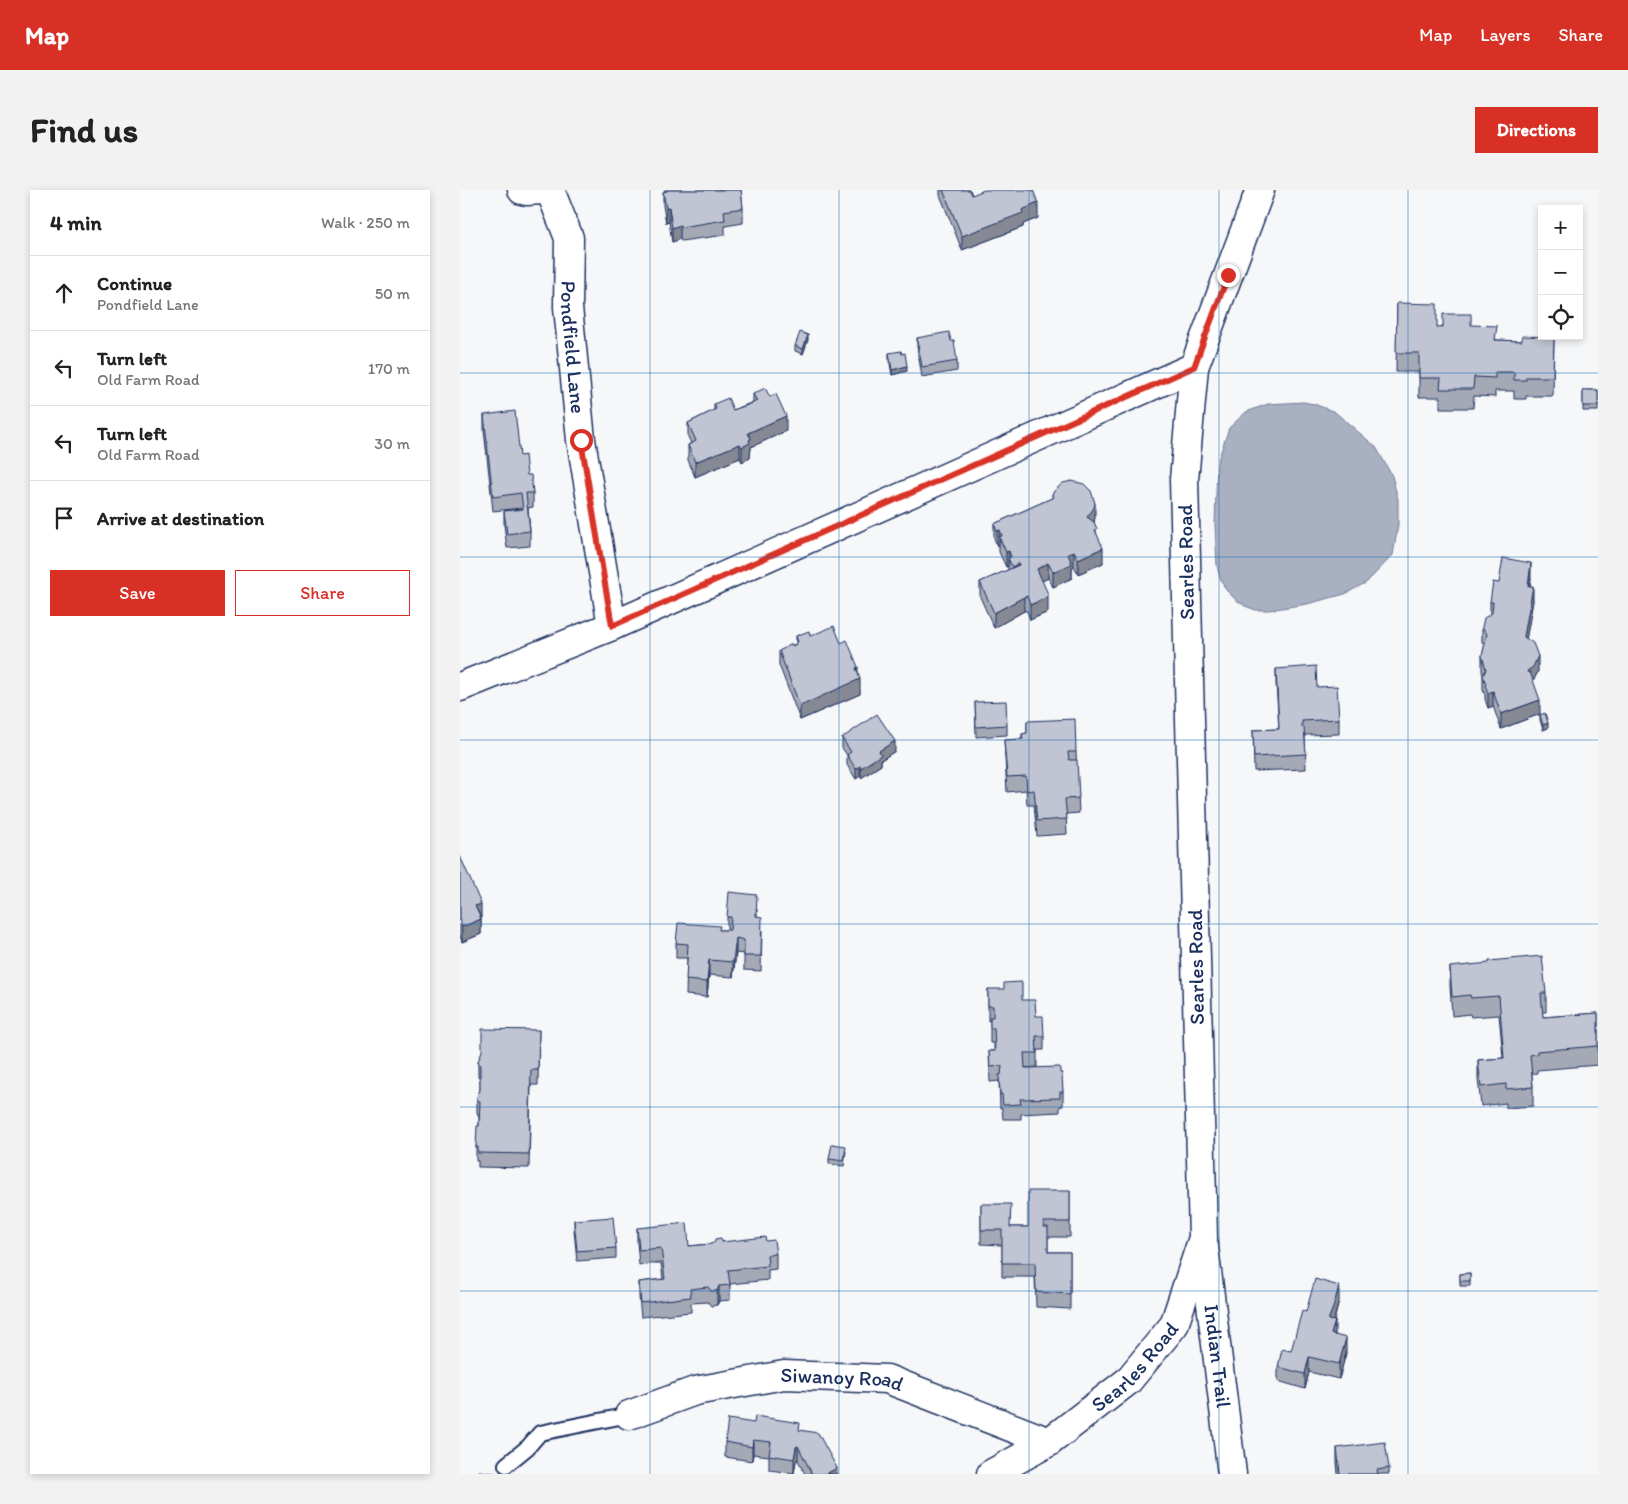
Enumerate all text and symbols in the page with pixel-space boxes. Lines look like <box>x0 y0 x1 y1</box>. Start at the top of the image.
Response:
text: Map <box>25 21 69 50</box>
text: Map <box>1419 24 1452 46</box>
text: Layers <box>1480 24 1530 46</box>
text: Share <box>1558 24 1603 46</box>
button: Directions <box>1475 107 1598 153</box>
text: Find us <box>30 109 138 151</box>
map controls <box>1538 205 1583 340</box>
button: + <box>1538 205 1583 250</box>
text: 4 min <box>50 210 102 235</box>
text: Walk · 250 m <box>321 213 410 232</box>
button: − <box>1538 250 1583 295</box>
route end <box>1217 264 1240 287</box>
text: Continue <box>97 272 172 295</box>
icon: ahead <box>50 279 78 307</box>
street label: Pondfield Lane <box>556 280 591 415</box>
text: 50 m <box>375 284 410 303</box>
text: Pondfield Lane <box>97 295 199 314</box>
button: locate <box>1538 295 1583 340</box>
text: Turn left <box>97 347 167 370</box>
icon: left <box>50 354 78 382</box>
text: 170 m <box>368 359 410 378</box>
text: Old Farm Road <box>97 370 200 389</box>
text: Turn left <box>97 422 167 445</box>
icon: left <box>50 429 78 457</box>
route start <box>570 429 593 452</box>
text: 30 m <box>374 434 410 453</box>
text: Old Farm Road <box>97 445 200 464</box>
street label: Searles Road <box>1172 503 1199 620</box>
icon: arrive <box>50 504 78 532</box>
text: Arrive at destination <box>97 507 264 530</box>
button: Save <box>50 570 225 616</box>
button: Share <box>235 570 410 616</box>
street label: Searles Road <box>1182 908 1209 1025</box>
street label: Indian Trail <box>1199 1303 1237 1409</box>
street label: Searles Road <box>1086 1316 1184 1417</box>
street label: Siwanoy Road <box>780 1362 908 1397</box>

